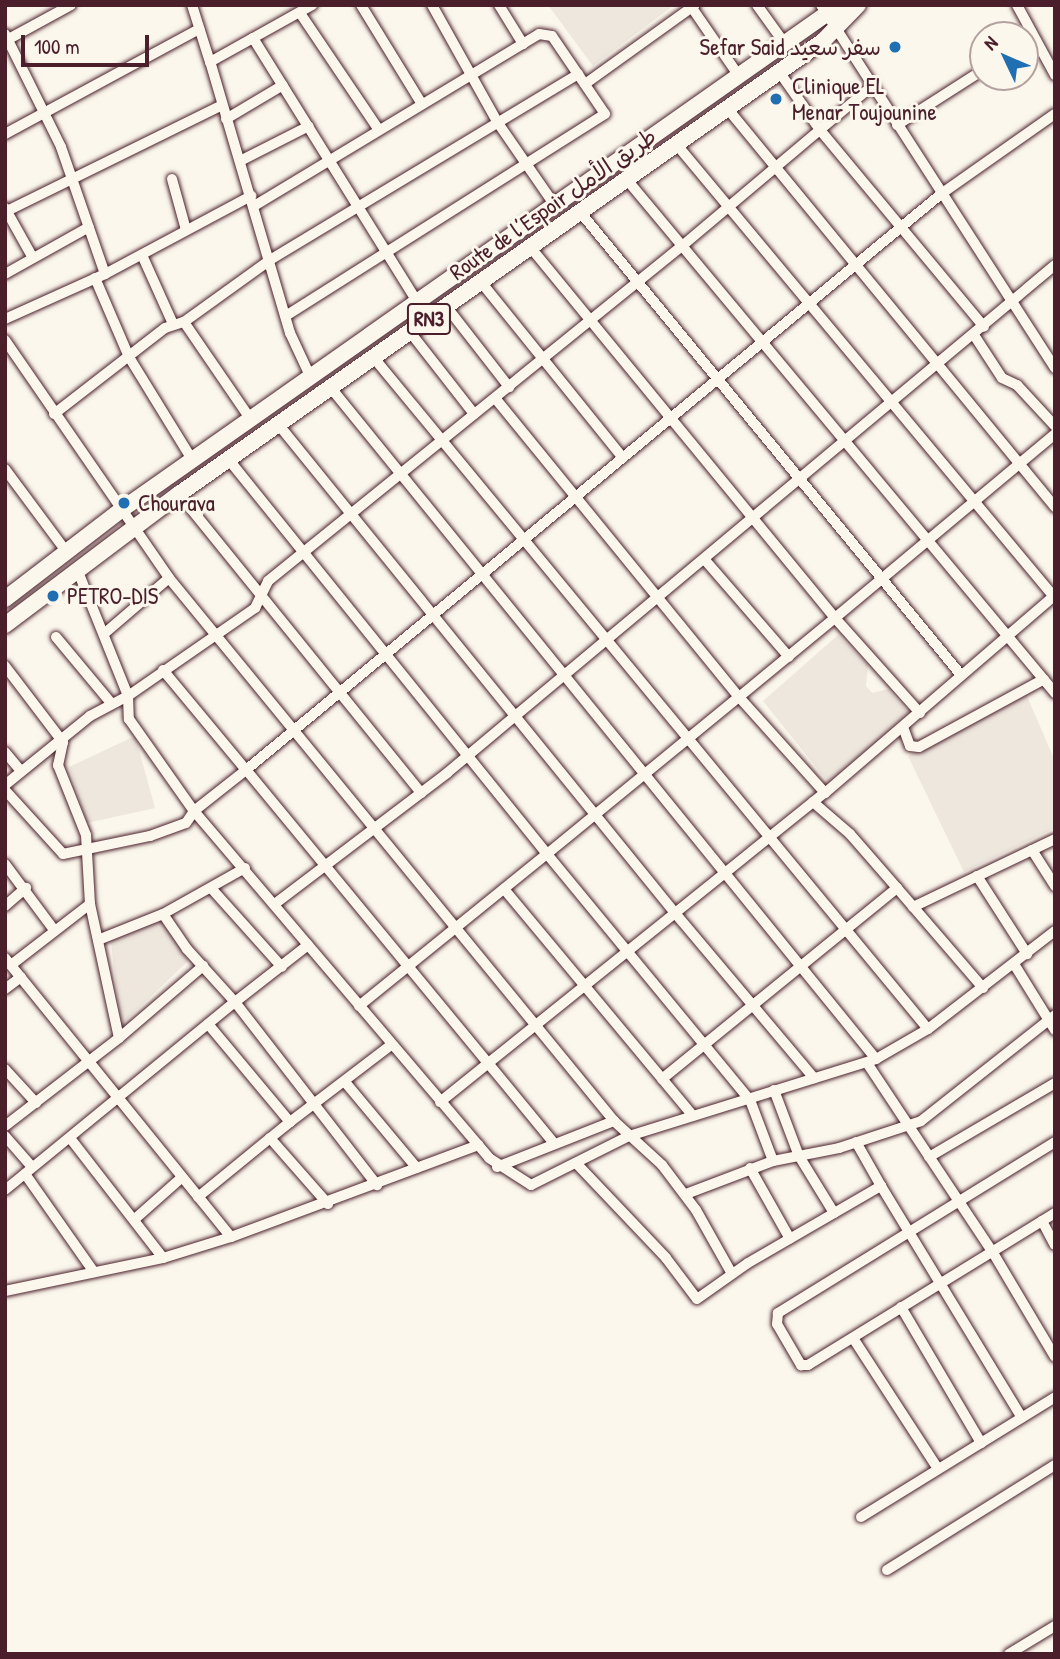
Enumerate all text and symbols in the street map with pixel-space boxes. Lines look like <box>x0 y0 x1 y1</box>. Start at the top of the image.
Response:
scale bar <box>24 21 152 65</box>
north arrow <box>969 21 1039 91</box>
text: N <box>977 30 1003 55</box>
text: 100 m <box>34 32 80 61</box>
place label: Sefar Said سفر سعيد <box>700 33 881 61</box>
marker: Sefar Said سفر سعيد <box>887 39 903 55</box>
place label: Clinique EL Menar Toujounine <box>792 72 937 126</box>
marker: Clinique EL Menar Toujounine <box>766 89 786 109</box>
street label: Route de l’Espoir طريق الأمل <box>444 122 662 286</box>
road number: RN3 <box>406 302 452 336</box>
place label: Chourava <box>138 489 215 517</box>
marker: Chourava <box>116 495 132 511</box>
place label: PETRO-DIS <box>67 582 158 610</box>
marker: PETRO-DIS <box>45 588 61 604</box>

